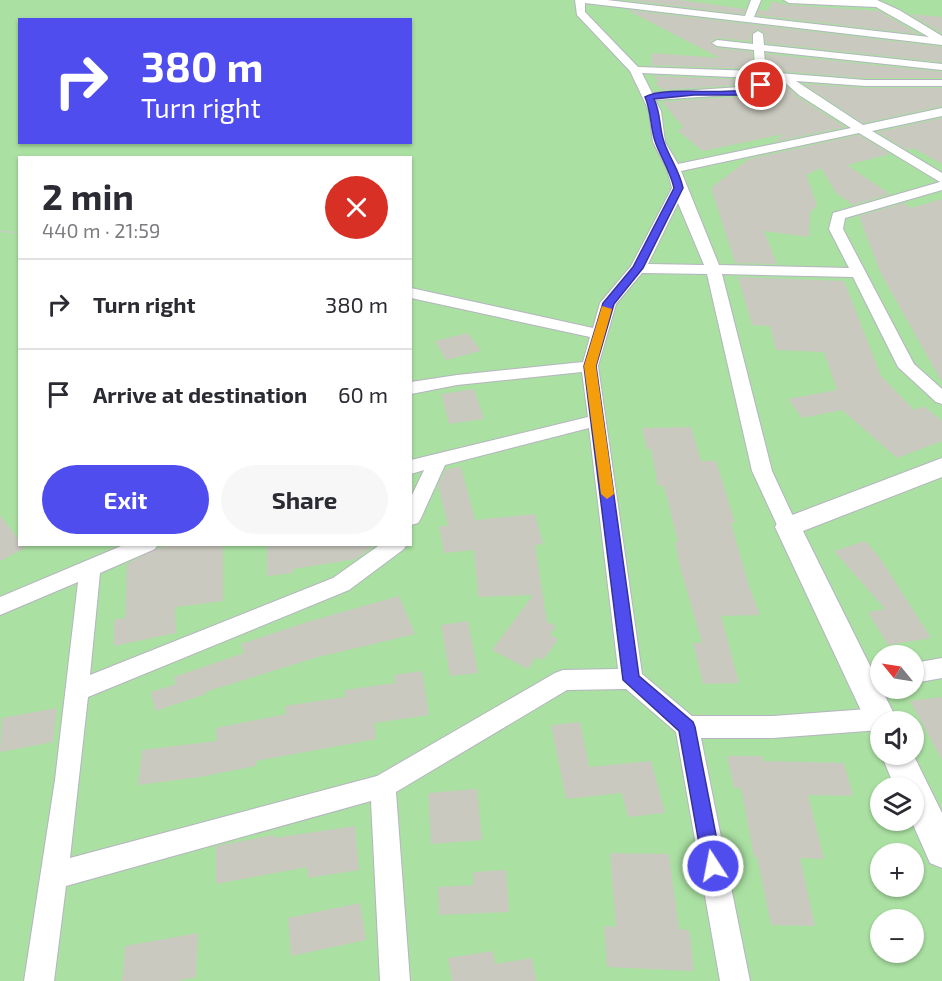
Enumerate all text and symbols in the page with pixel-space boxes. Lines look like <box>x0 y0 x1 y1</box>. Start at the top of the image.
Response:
text: 380 m <box>141 40 264 90</box>
icon: right <box>42 42 120 120</box>
pin <box>735 59 786 110</box>
icon: arrive <box>744 68 777 101</box>
text: Turn right <box>141 91 261 123</box>
text: 2 min <box>42 174 134 217</box>
button: close <box>325 176 388 239</box>
text: 440 m · 21:59 <box>42 218 160 242</box>
icon: right <box>42 288 75 321</box>
text: Turn right <box>93 291 195 317</box>
text: 380 m <box>325 291 388 317</box>
icon: arrive <box>42 378 75 411</box>
text: Arrive at destination <box>93 381 307 407</box>
text: 60 m <box>338 381 388 407</box>
button: Exit <box>42 465 209 534</box>
button: Share <box>221 465 388 534</box>
north arrow <box>870 645 924 699</box>
map controls <box>870 645 924 963</box>
button: sound <box>870 711 924 765</box>
button: layers <box>870 777 924 831</box>
position arrow <box>681 834 745 898</box>
button: + <box>870 843 924 897</box>
button: − <box>870 909 924 963</box>

